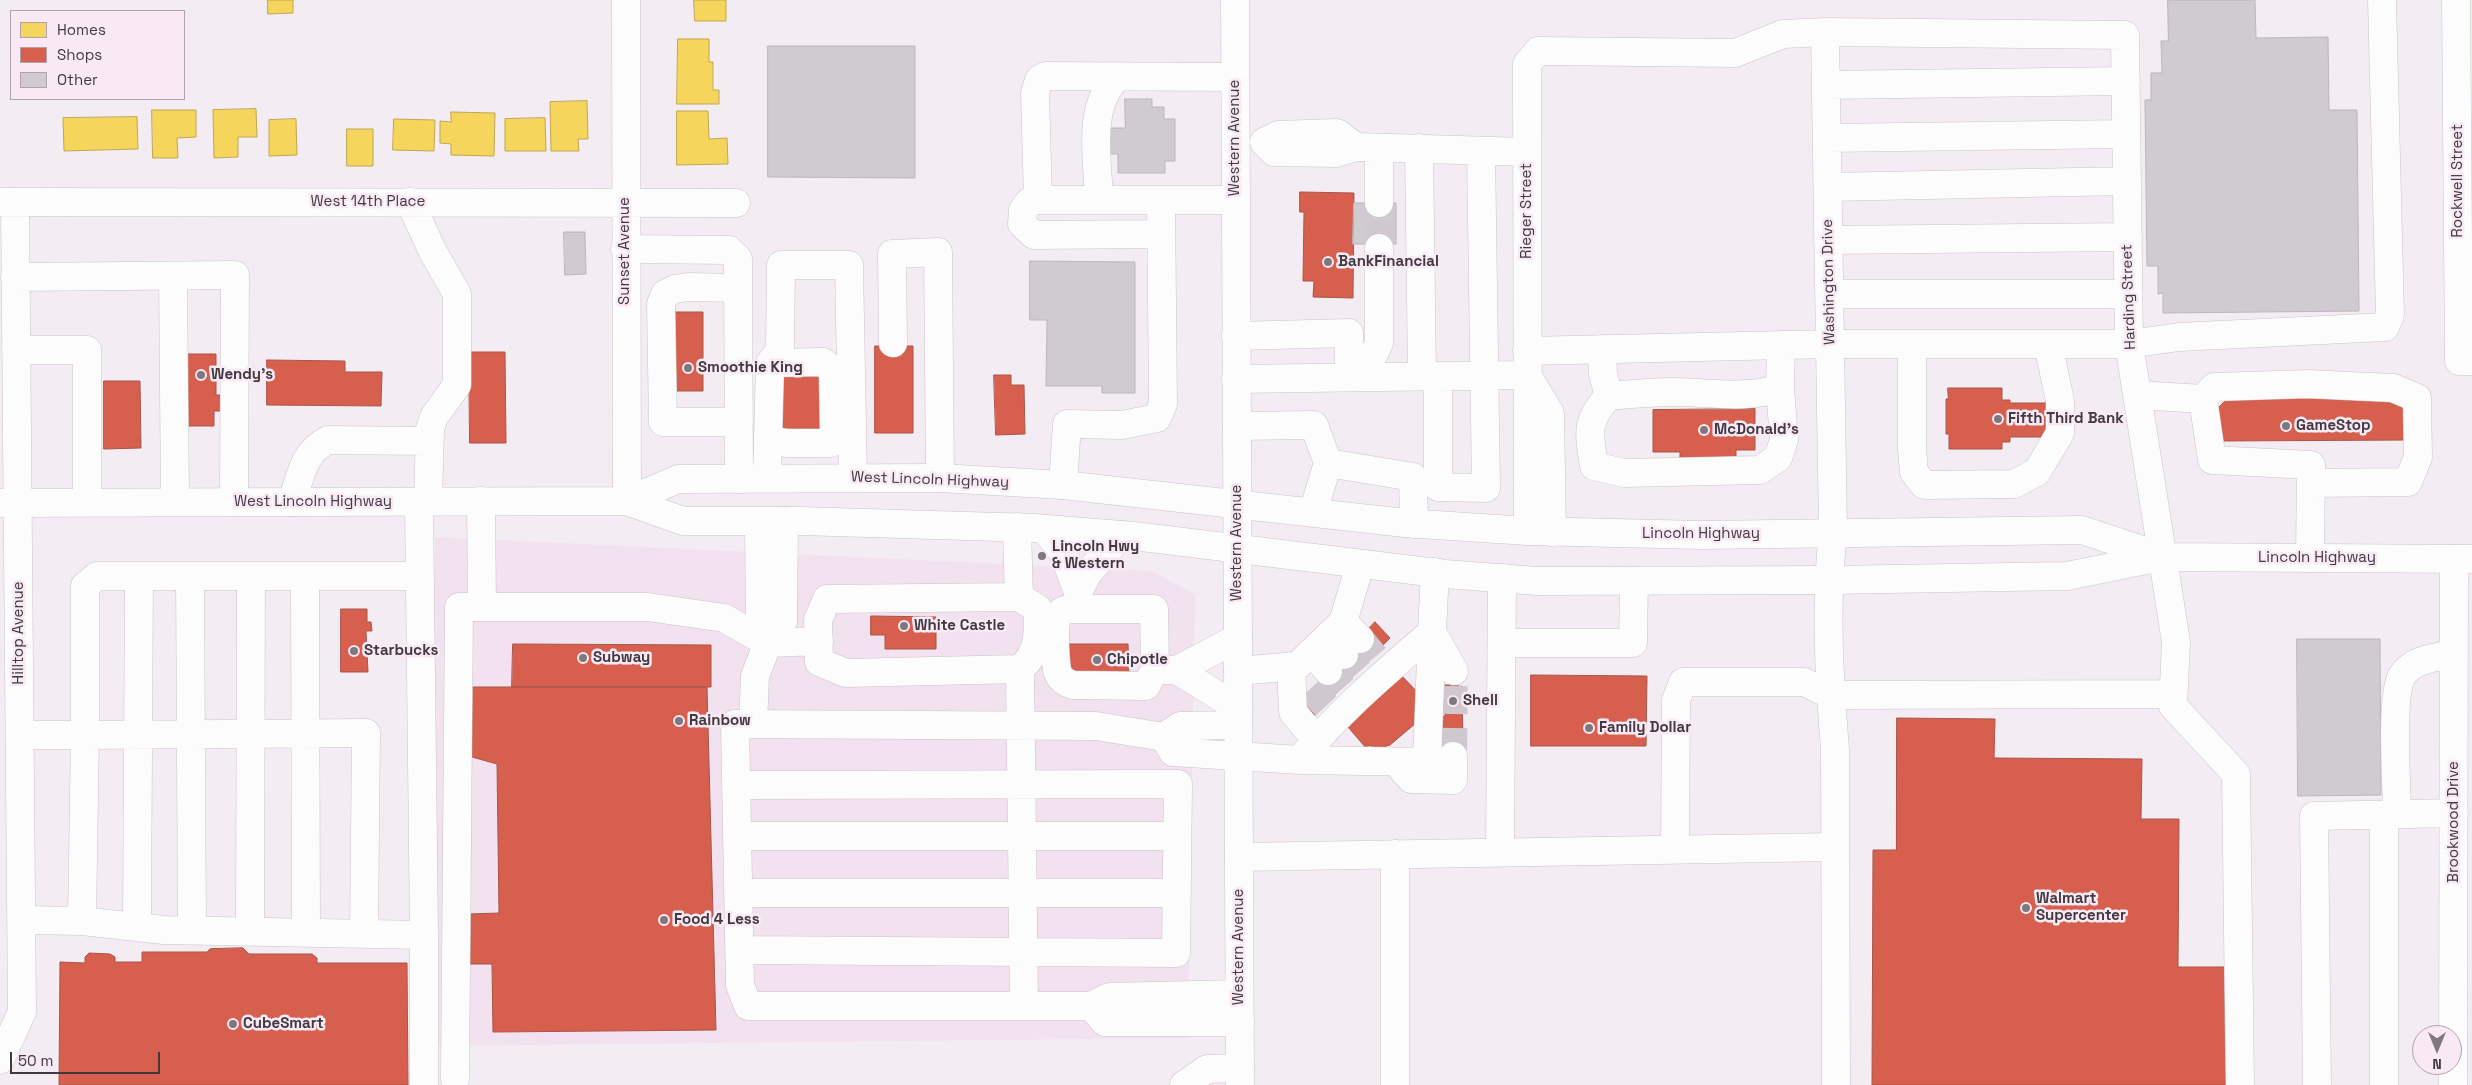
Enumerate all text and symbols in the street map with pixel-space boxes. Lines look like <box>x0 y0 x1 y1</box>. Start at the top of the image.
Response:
legend <box>10 10 185 100</box>
text: Homes <box>57 20 106 39</box>
text: Shops <box>57 45 102 64</box>
text: Other <box>57 70 98 89</box>
street label: Western Avenue <box>1226 80 1244 196</box>
street label: Rockwell Street <box>2449 124 2467 238</box>
street label: Rieger Street <box>1518 163 1536 259</box>
street label: West 14th Place <box>311 193 425 211</box>
street label: Sunset Avenue <box>616 197 634 305</box>
street label: Washington Drive <box>1819 219 1839 345</box>
street label: Harding Street <box>2118 244 2140 350</box>
place label: BankFinancial <box>1338 253 1439 271</box>
marker: BankFinancial <box>1322 256 1334 268</box>
place label: Smoothie King <box>698 359 803 377</box>
marker: Smoothie King <box>682 362 694 374</box>
place label: Wendy's <box>211 366 273 384</box>
marker: Wendy's <box>195 369 207 381</box>
place label: Fifth Third Bank <box>2008 410 2124 428</box>
marker: Fifth Third Bank <box>1992 413 2004 425</box>
place label: GameStop <box>2296 417 2370 435</box>
marker: GameStop <box>2280 420 2292 432</box>
place label: McDonald's <box>1714 421 1799 439</box>
marker: McDonald's <box>1698 424 1710 436</box>
street label: West Lincoln Highway <box>851 468 1009 492</box>
street label: Western Avenue <box>1228 485 1246 601</box>
street label: West Lincoln Highway <box>234 493 392 511</box>
street label: Lincoln Highway <box>1642 525 1760 543</box>
place label: Lincoln Hwy & Western <box>1052 538 1139 573</box>
street label: Lincoln Highway <box>2258 549 2376 567</box>
marker: Lincoln Hwy & Western <box>1036 550 1048 562</box>
street label: Hilltop Avenue <box>10 581 28 685</box>
place label: White Castle <box>914 617 1005 635</box>
marker: White Castle <box>898 620 910 632</box>
place label: Starbucks <box>364 642 438 660</box>
marker: Starbucks <box>348 645 360 657</box>
place label: Subway <box>593 649 650 667</box>
place label: Chipotle <box>1107 651 1168 669</box>
marker: Subway <box>577 652 589 664</box>
marker: Chipotle <box>1091 654 1103 666</box>
place label: Shell <box>1463 692 1498 710</box>
marker: Shell <box>1447 695 1459 707</box>
place label: Rainbow <box>689 712 751 730</box>
marker: Rainbow <box>673 715 685 727</box>
place label: Family Dollar <box>1599 719 1691 737</box>
marker: Family Dollar <box>1583 722 1595 734</box>
street label: Brookwood Drive <box>2445 761 2463 883</box>
street label: Western Avenue <box>1230 889 1248 1005</box>
place label: Walmart Supercenter <box>2036 890 2126 925</box>
marker: Walmart Supercenter <box>2020 902 2032 914</box>
place label: Food 4 Less <box>674 911 760 929</box>
marker: Food 4 Less <box>658 914 670 926</box>
place label: CubeSmart <box>243 1015 323 1033</box>
marker: CubeSmart <box>227 1018 239 1030</box>
north arrow <box>2412 1025 2462 1075</box>
scale bar <box>12 1042 162 1074</box>
text: 50 m <box>18 1051 53 1070</box>
text: N <box>2432 1055 2442 1073</box>

